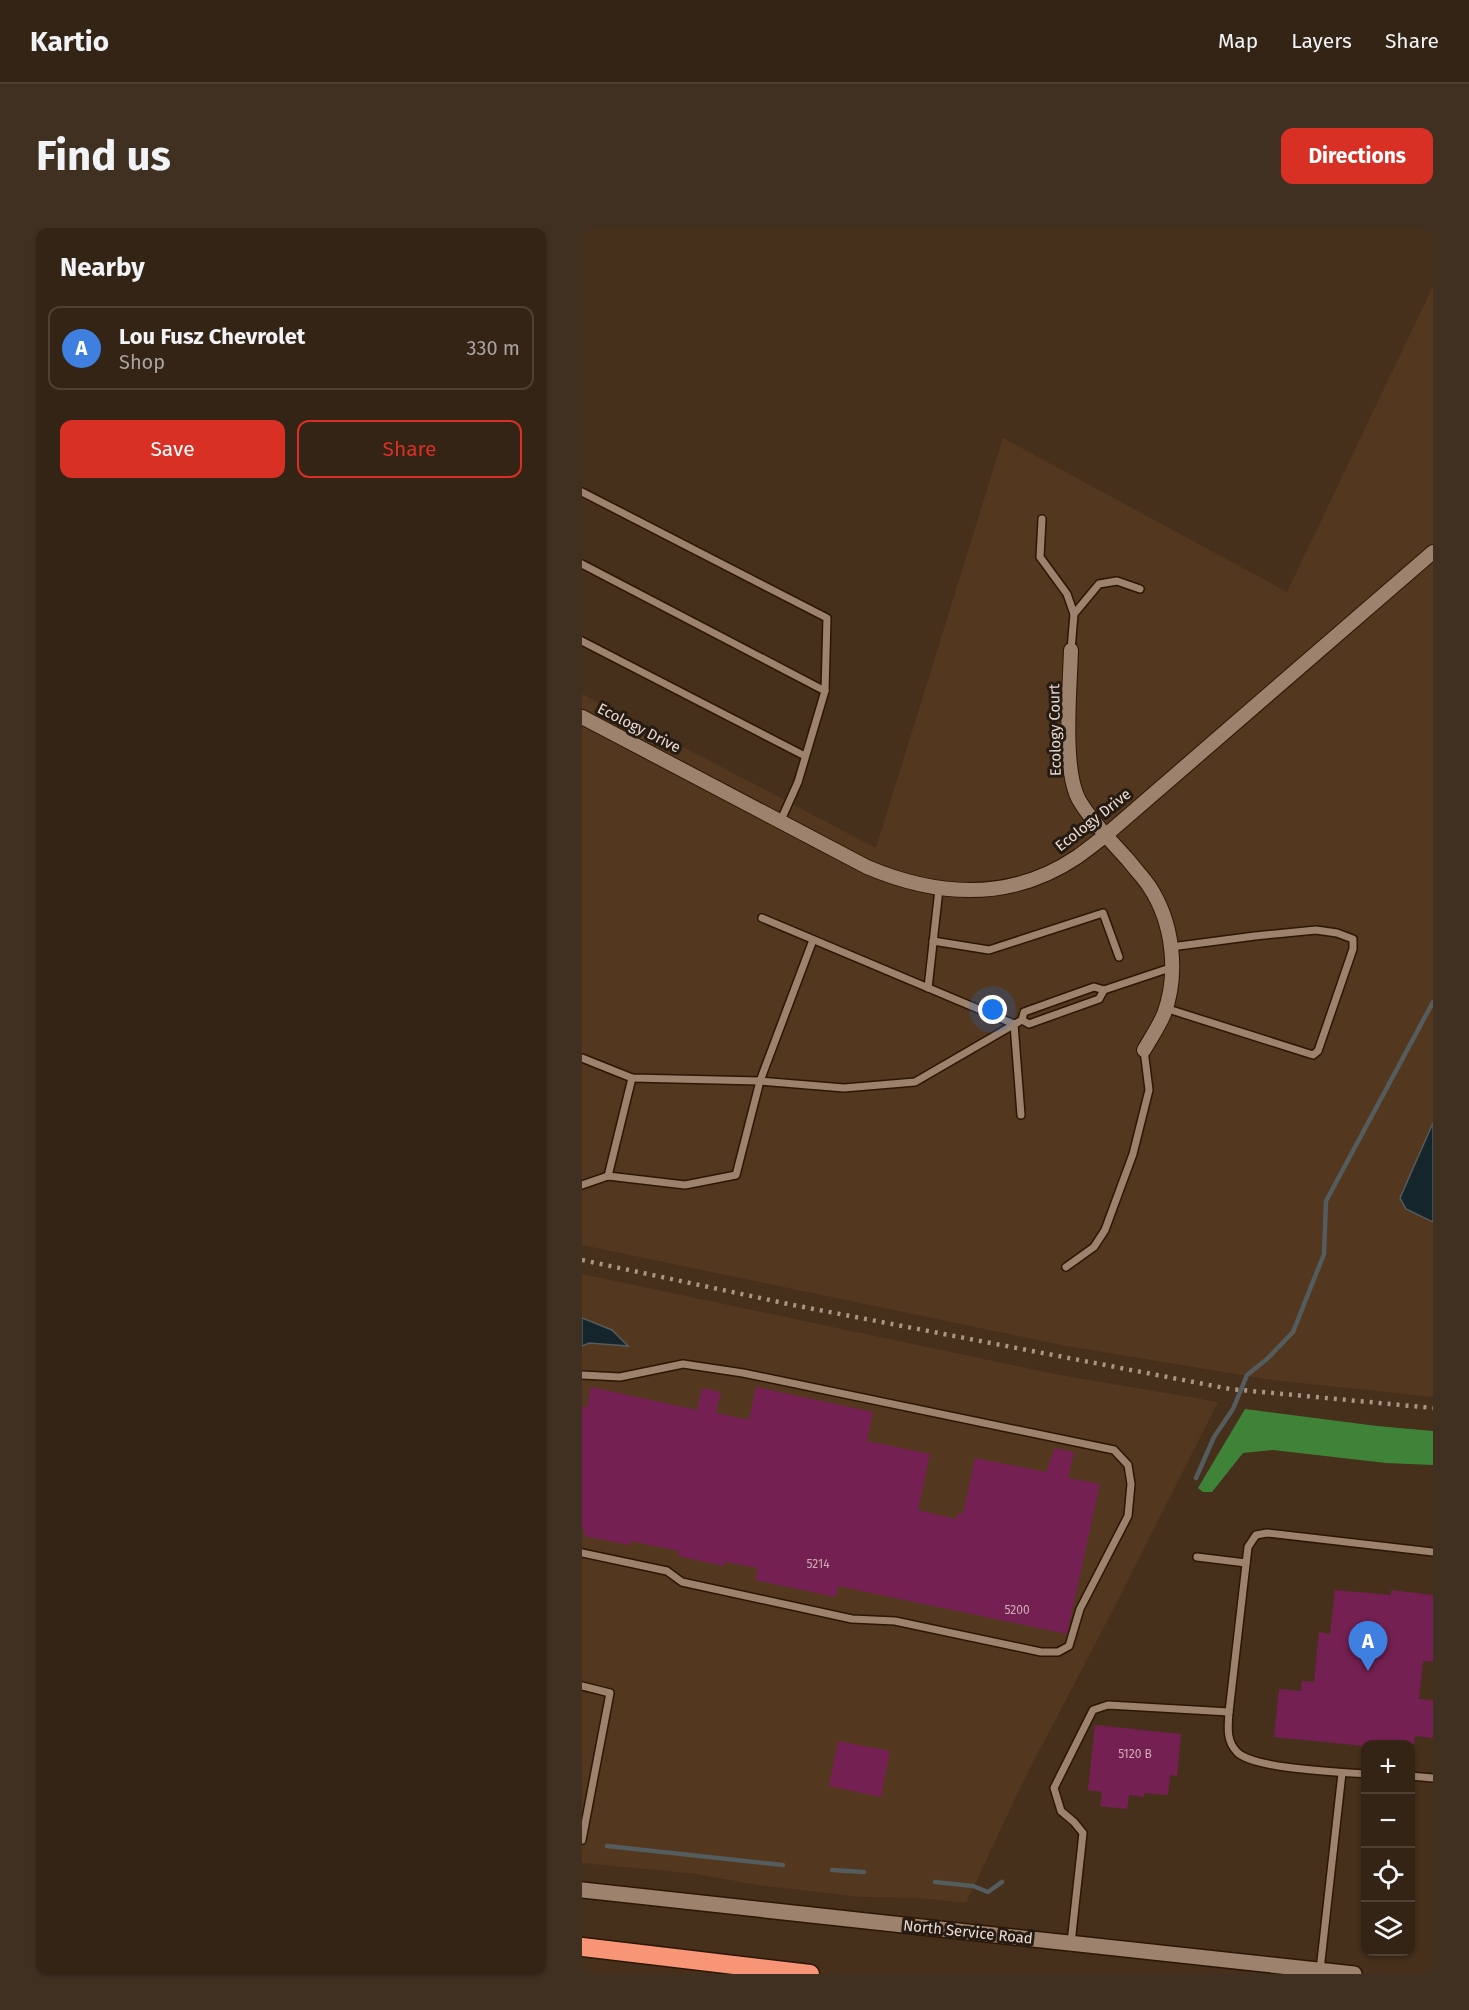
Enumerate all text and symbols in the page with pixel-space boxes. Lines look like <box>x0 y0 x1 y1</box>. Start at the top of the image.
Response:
text: Kartio <box>30 25 109 58</box>
text: Map <box>1218 28 1258 54</box>
text: Layers <box>1291 28 1352 54</box>
text: Share <box>1385 28 1439 54</box>
button: Directions <box>1281 128 1433 184</box>
text: Find us <box>36 131 171 181</box>
text: Nearby <box>60 252 145 283</box>
text: Lou Fusz Chevrolet <box>119 323 305 350</box>
text: A <box>76 336 87 360</box>
text: 330 m <box>466 336 520 360</box>
text: Shop <box>119 350 165 374</box>
button: Save <box>60 420 285 478</box>
button: Share <box>297 420 522 478</box>
street label: Ecology Court <box>1045 683 1065 776</box>
street label: Ecology Drive <box>594 699 684 757</box>
street label: Ecology Drive <box>1052 785 1134 855</box>
your location <box>978 995 1007 1024</box>
house number: 5214 <box>806 1557 830 1571</box>
house number: 5200 <box>1004 1603 1030 1617</box>
pin: A <box>1348 1622 1388 1671</box>
map controls <box>1361 1740 1415 1956</box>
button: + <box>1361 1740 1415 1794</box>
house number: 5120 B <box>1118 1747 1152 1761</box>
button: − <box>1361 1794 1415 1848</box>
button: locate <box>1361 1848 1415 1902</box>
button: layers <box>1361 1902 1415 1956</box>
street label: North Service Road <box>902 1916 1034 1948</box>

